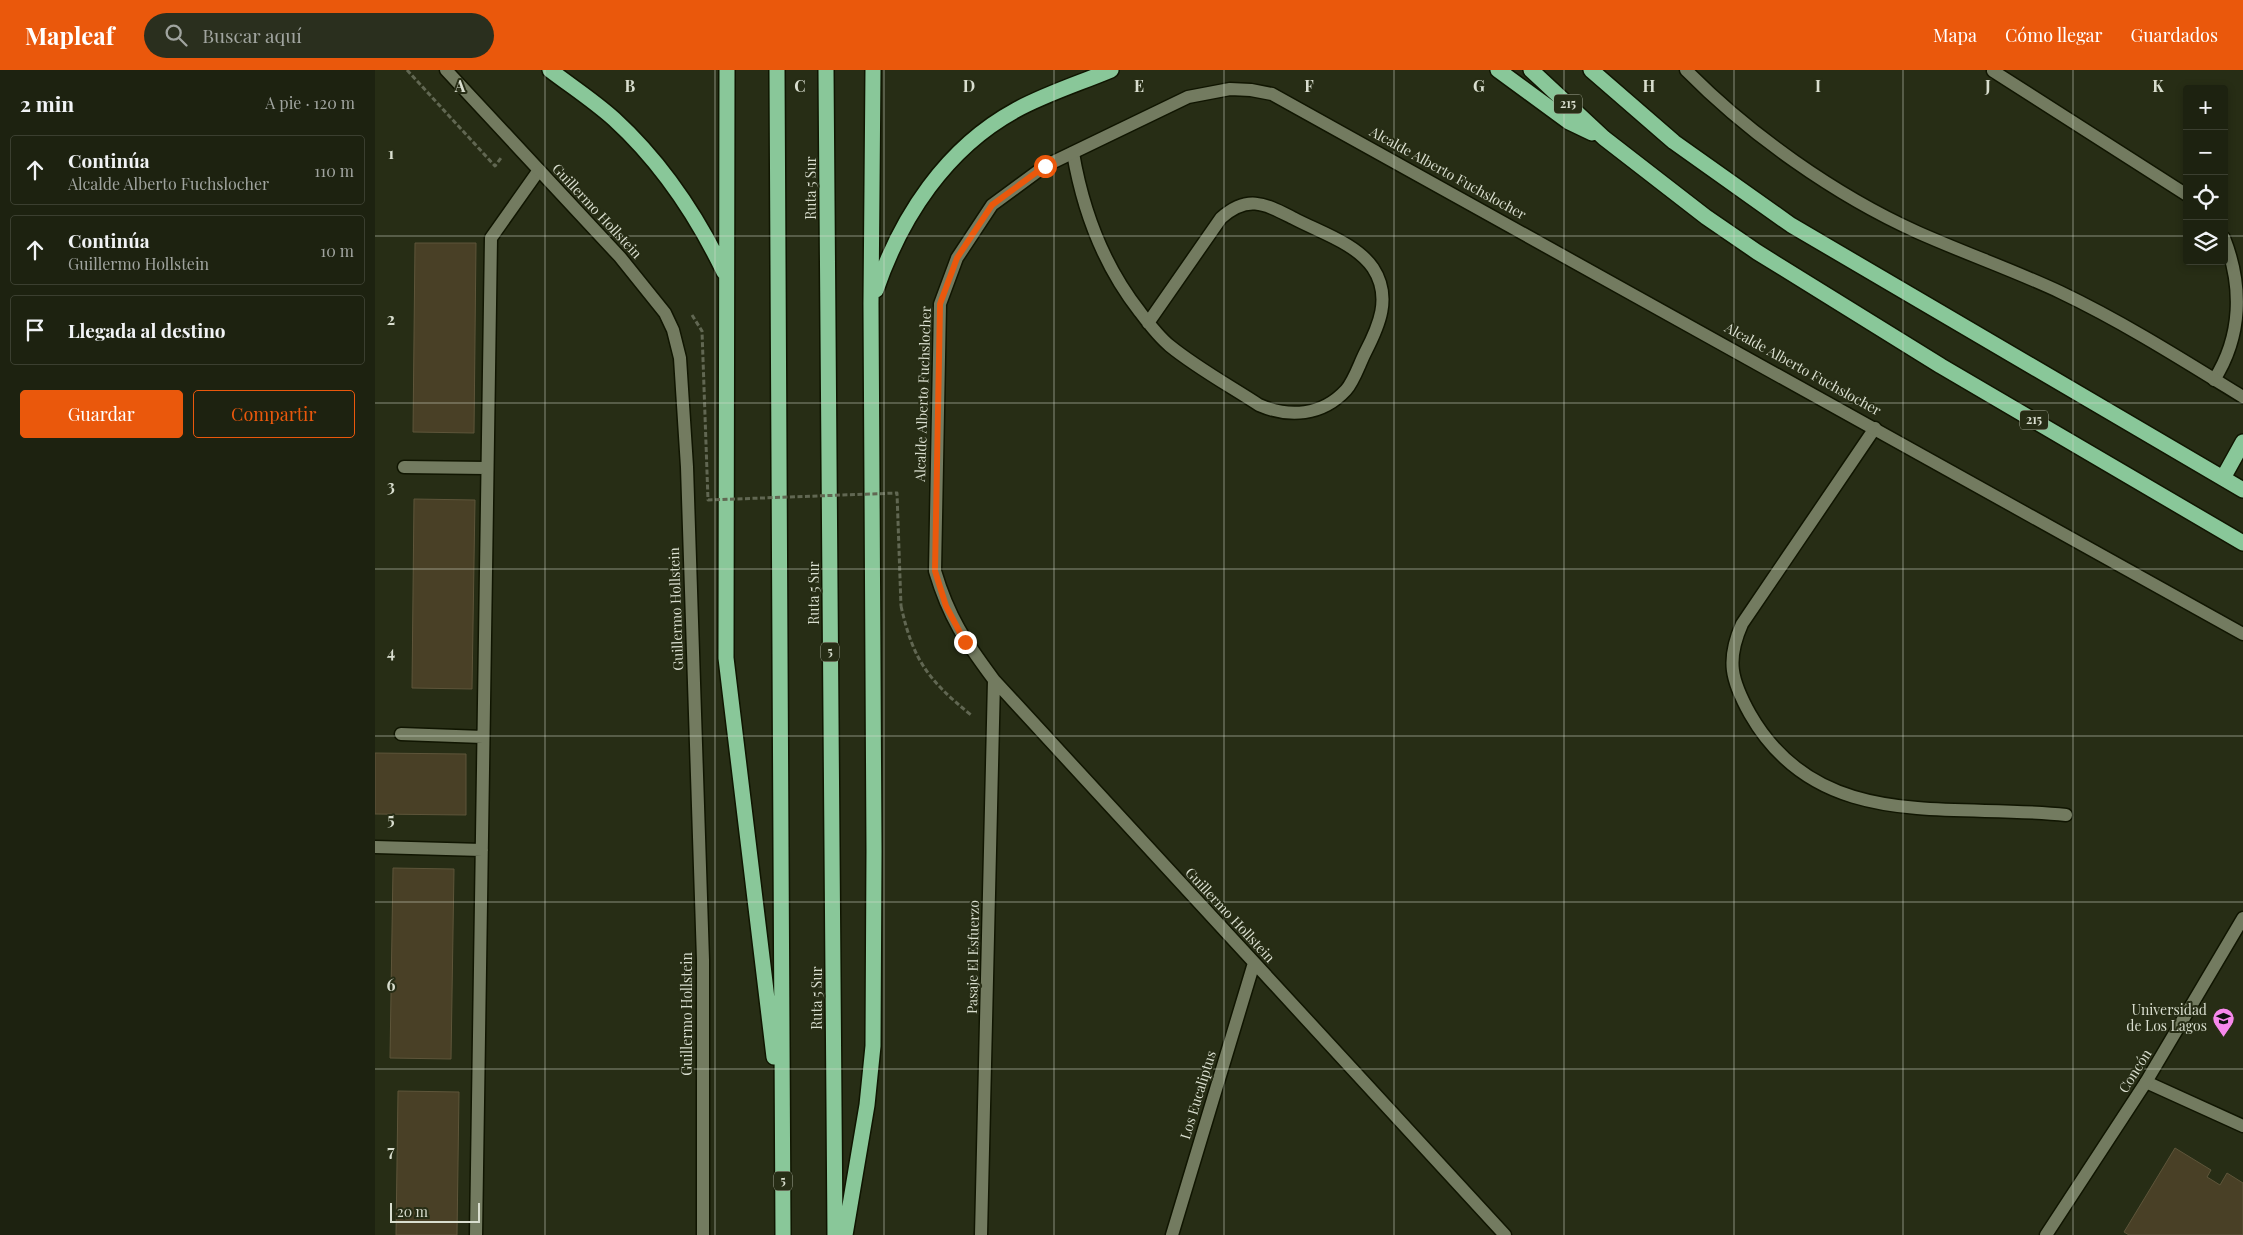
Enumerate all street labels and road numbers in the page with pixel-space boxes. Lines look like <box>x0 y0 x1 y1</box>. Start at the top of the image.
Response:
road number: 215 <box>1554 94 1582 114</box>
street label: Alcalde Alberto Fuchslocher <box>1366 121 1530 224</box>
street label: Ruta 5 Sur <box>801 155 820 220</box>
street label: Guillermo Hollstein <box>548 159 647 263</box>
street label: Alcalde Alberto Fuchslocher <box>910 305 935 483</box>
street label: Alcalde Alberto Fuchslocher <box>1721 317 1885 420</box>
road number: 215 <box>2020 410 2048 430</box>
street label: Guillermo Hollstein <box>664 546 687 671</box>
street label: Ruta 5 Sur <box>804 560 823 625</box>
road number: 5 <box>821 642 839 662</box>
street label: Guillermo Hollstein <box>1181 863 1280 967</box>
street label: Pasaje El Esfuerzo <box>962 900 983 1014</box>
street label: Guillermo Hollstein <box>677 952 696 1076</box>
street label: Ruta 5 Sur <box>807 965 826 1030</box>
street label: Concón <box>2114 1045 2156 1096</box>
street label: Los Eucaliptus <box>1175 1048 1220 1141</box>
road number: 5 <box>774 1172 792 1190</box>

